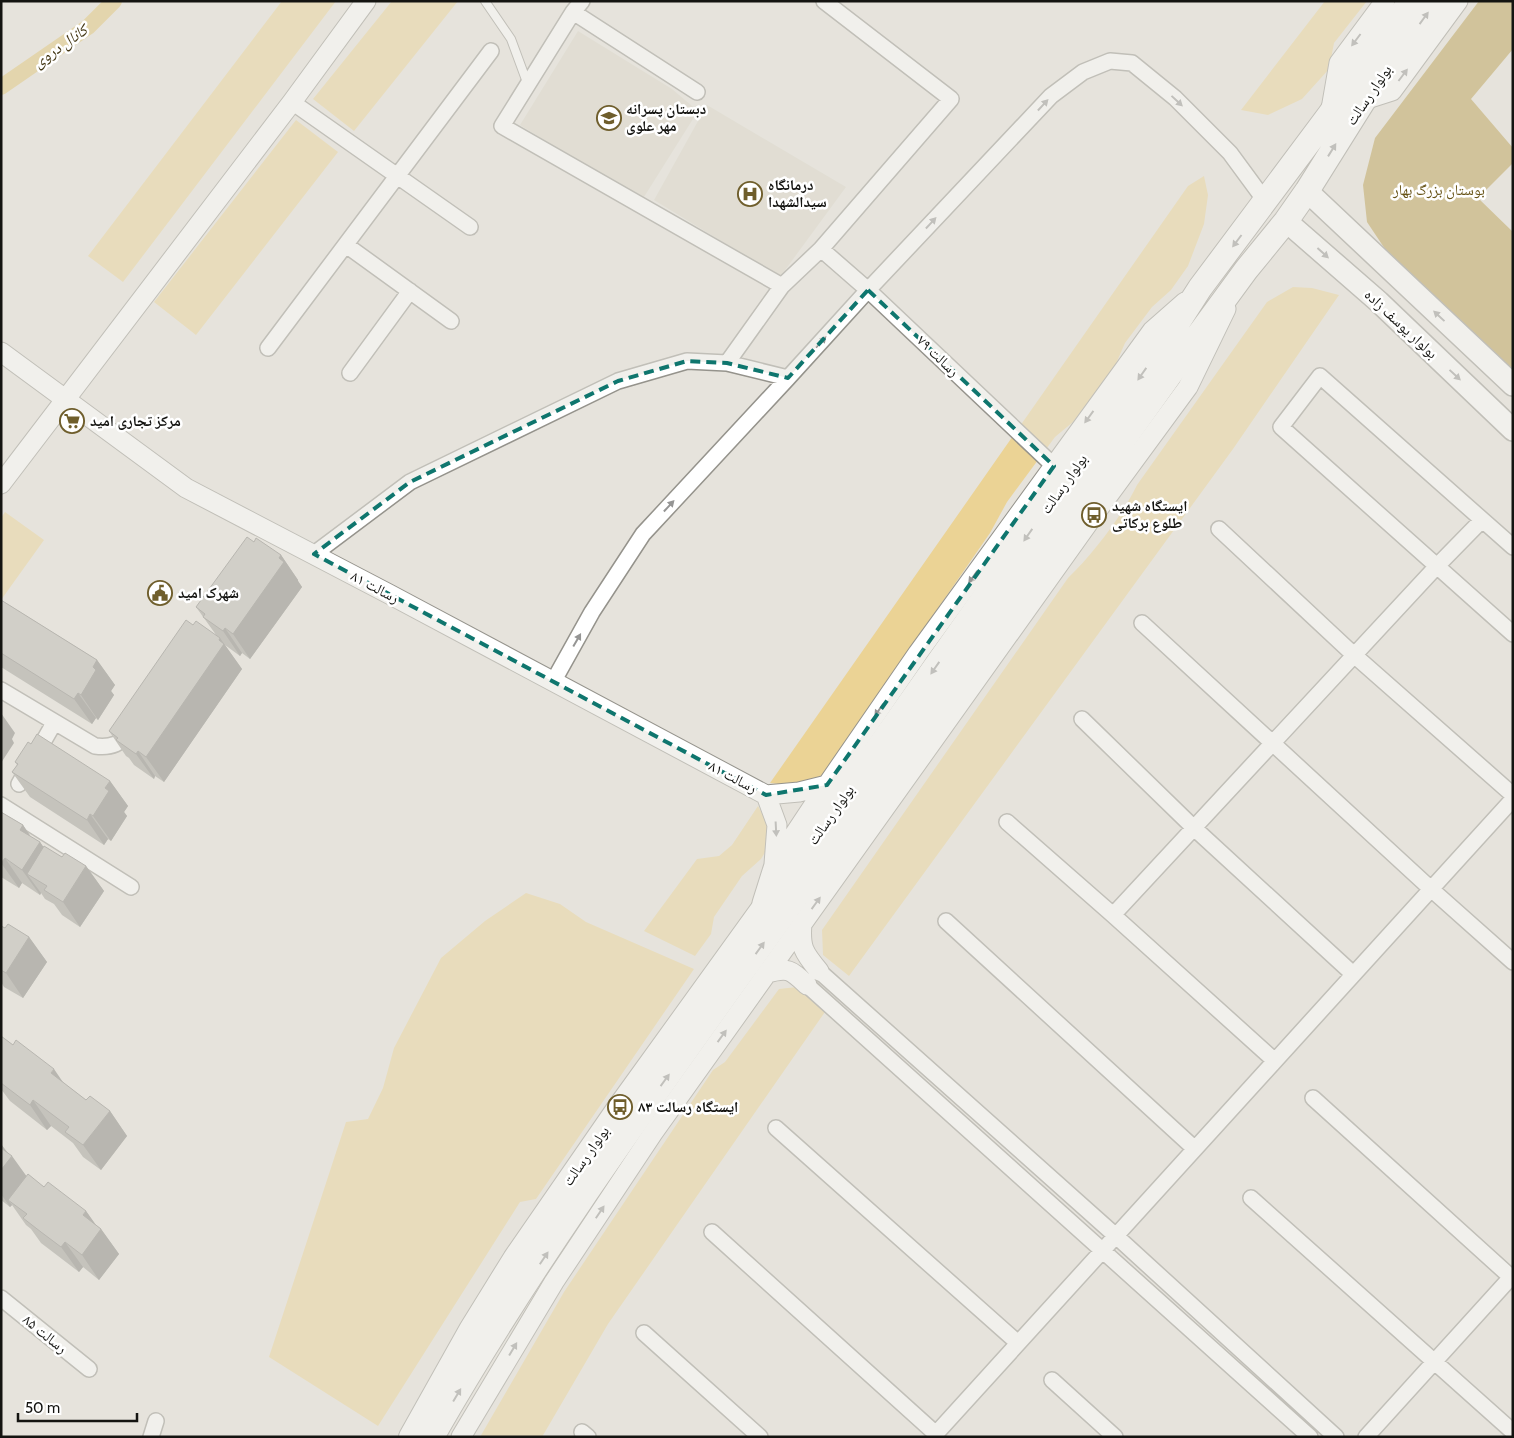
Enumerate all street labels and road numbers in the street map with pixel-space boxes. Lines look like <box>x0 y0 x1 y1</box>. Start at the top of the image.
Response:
street label: بولوار رسالت <box>1342 61 1396 129</box>
street label: بولوار یوسف زاده <box>1361 286 1441 362</box>
street label: رسالت ۷۹ <box>913 332 963 381</box>
street label: بولوار رسالت <box>1037 451 1091 517</box>
street label: رسالت ۸۱ <box>348 567 402 607</box>
street label: رسالت ۸۱ <box>706 757 760 797</box>
street label: بولوار رسالت <box>804 782 858 848</box>
street label: بولوار رسالت <box>559 1123 613 1189</box>
street label: رسالت ۸۵ <box>19 1311 71 1357</box>

